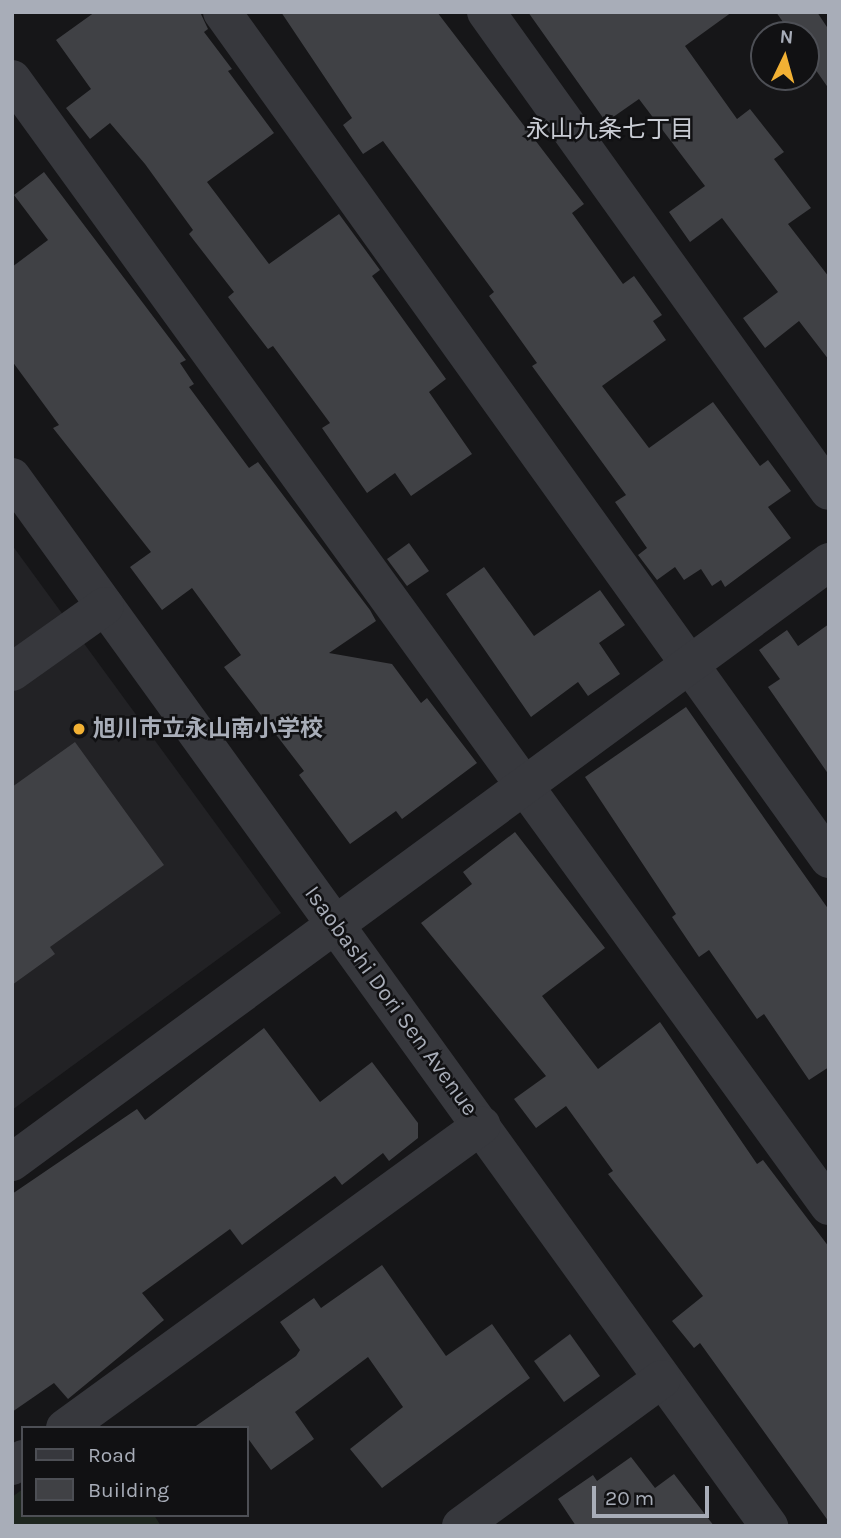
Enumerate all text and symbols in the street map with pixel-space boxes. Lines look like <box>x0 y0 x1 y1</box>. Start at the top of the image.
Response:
north arrow <box>750 21 820 91</box>
text: N <box>779 26 794 49</box>
district label: 永山九条七丁目 <box>526 116 694 144</box>
place label: 旭川市立永山南小学校 <box>93 715 323 743</box>
marker: 旭川市立永山南小学校 <box>71 721 87 737</box>
street label: Isaobashi Dori Sen Avenue <box>298 881 484 1121</box>
legend <box>21 1426 248 1517</box>
text: Road <box>88 1443 136 1467</box>
scale bar <box>596 1472 713 1516</box>
text: Building <box>88 1478 169 1502</box>
text: 20 m <box>605 1486 654 1510</box>

